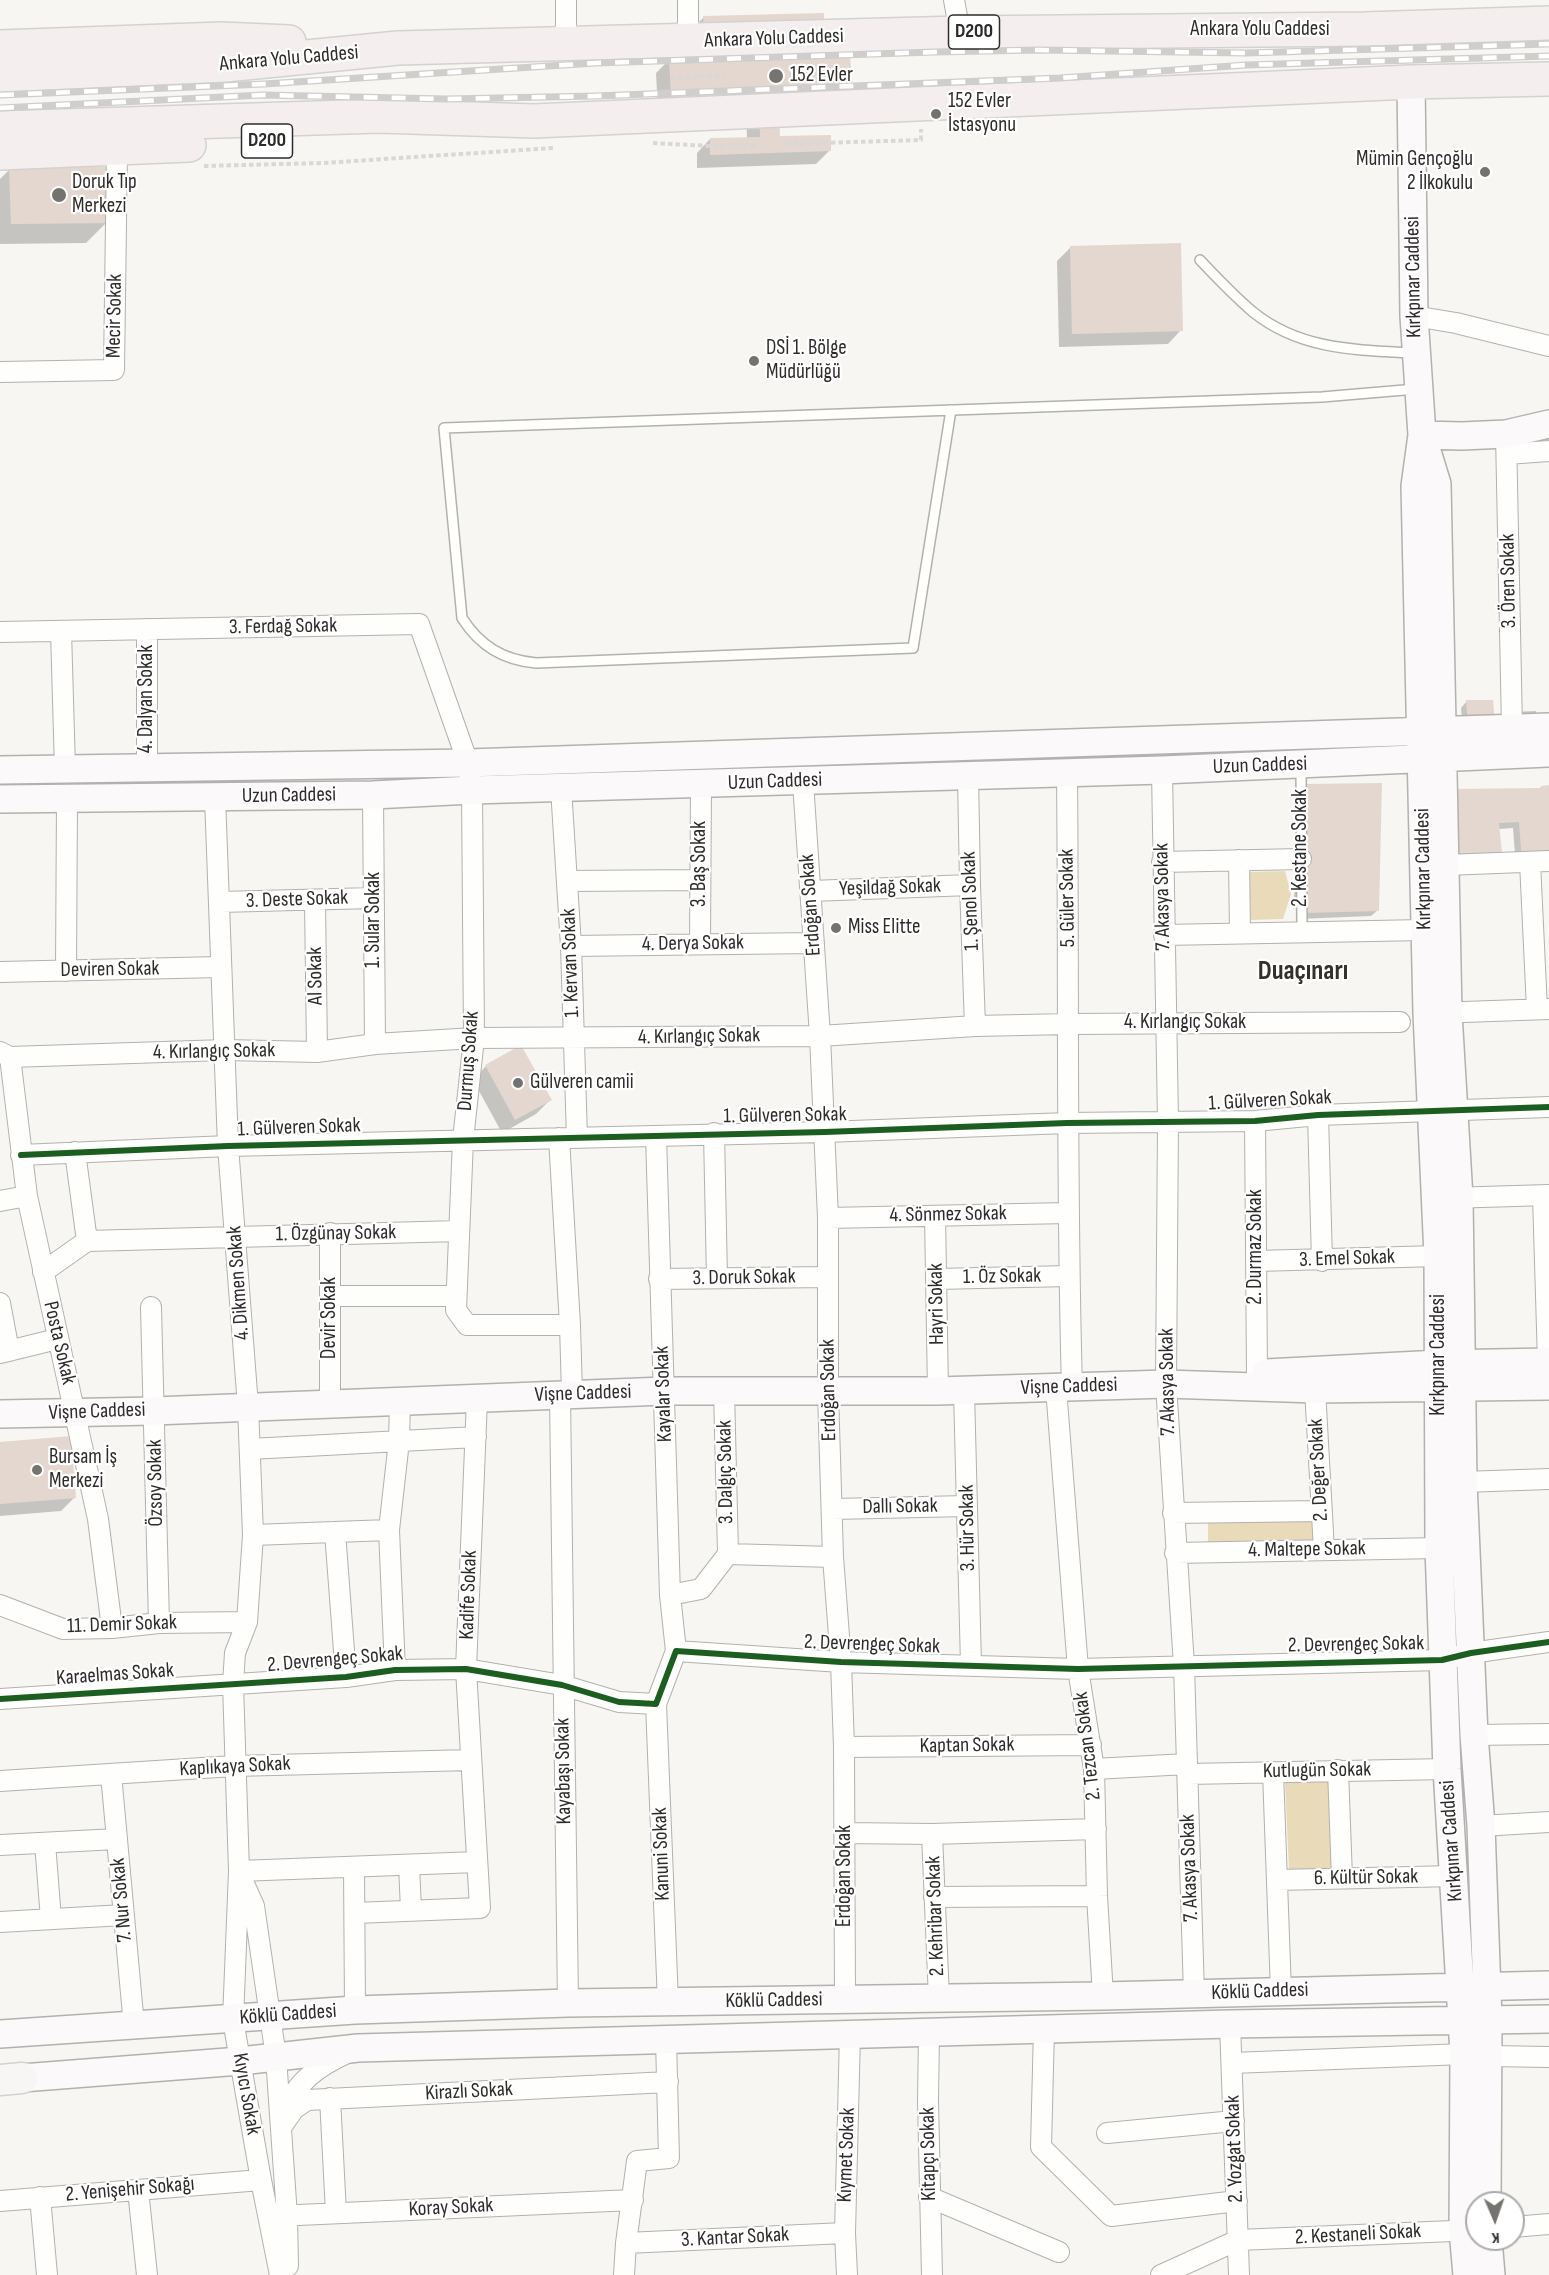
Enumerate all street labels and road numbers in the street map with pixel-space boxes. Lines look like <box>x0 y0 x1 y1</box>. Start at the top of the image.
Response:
road number: D200 <box>948 15 1000 49</box>
street label: Ankara Yolu Caddesi <box>1190 17 1330 43</box>
street label: Ankara Yolu Caddesi <box>704 24 844 54</box>
street label: Ankara Yolu Caddesi <box>218 40 360 78</box>
road number: D200 <box>242 124 292 158</box>
street label: Kırkpınar Caddesi <box>1400 216 1428 338</box>
street label: Mecir Sokak <box>102 274 128 358</box>
street label: 3. Ören Sokak <box>1496 533 1522 629</box>
street label: 3. Ferdağ Sokak <box>229 613 337 641</box>
street label: 4. Dalyan Sokak <box>134 645 160 753</box>
street label: Uzun Caddesi <box>1212 752 1308 780</box>
street label: Uzun Caddesi <box>727 768 823 796</box>
street label: Uzun Caddesi <box>242 783 336 809</box>
street label: 2. Kestane Sokak <box>1288 789 1314 907</box>
street label: Kırkpınar Caddesi <box>1410 808 1438 930</box>
street label: 3. Baş Sokak <box>687 821 713 907</box>
street label: 7. Akasya Sokak <box>1149 843 1177 951</box>
street label: 5. Güler Sokak <box>1055 849 1081 947</box>
street label: 1. Şenol Sokak <box>957 851 985 951</box>
street label: Erdoğan Sokak <box>795 853 827 957</box>
street label: 1. Sular Sokak <box>361 872 387 968</box>
street label: Yeşildağ Sokak <box>839 874 941 902</box>
street label: 3. Deste Sokak <box>245 886 349 914</box>
street label: 1. Kervan Sokak <box>557 908 585 1018</box>
street label: 4. Derya Sokak <box>642 931 744 957</box>
street label: Al Sokak <box>303 947 329 1005</box>
street label: Deviren Sokak <box>60 957 160 983</box>
street label: Durmuş Sokak <box>453 1010 485 1112</box>
street label: 4. Kırlangıç Sokak <box>1124 1010 1246 1036</box>
street label: 4. Kırlangıç Sokak <box>638 1023 760 1051</box>
street label: 4. Kırlangıç Sokak <box>153 1038 275 1066</box>
street label: 1. Gülveren Sokak <box>1208 1085 1332 1117</box>
street label: 1. Gülveren Sokak <box>723 1102 847 1130</box>
street label: 1. Gülveren Sokak <box>237 1113 361 1143</box>
street label: 2. Durmaz Sokak <box>1243 1189 1269 1305</box>
street label: 4. Sönmez Sokak <box>889 1201 1007 1229</box>
street label: 1. Özgünay Sokak <box>276 1220 396 1248</box>
street label: 4. Dikmen Sokak <box>222 1225 256 1341</box>
street label: 3. Emel Sokak <box>1299 1245 1395 1273</box>
street label: Hayri Sokak <box>924 1263 950 1345</box>
street label: 1. Öz Sokak <box>963 1264 1041 1290</box>
street label: 3. Doruk Sokak <box>692 1265 796 1291</box>
street label: Devir Sokak <box>317 1277 343 1359</box>
street label: Kırkpınar Caddesi <box>1426 1294 1452 1416</box>
street label: Posta Sokak <box>37 1299 81 1387</box>
street label: 7. Akasya Sokak <box>1154 1328 1182 1436</box>
street label: Erdoğan Sokak <box>816 1339 842 1441</box>
street label: Kayalar Sokak <box>650 1345 678 1443</box>
street label: Vişne Caddesi <box>1020 1373 1118 1401</box>
street label: Vişne Caddesi <box>534 1380 632 1408</box>
street label: Vişne Caddesi <box>48 1398 146 1426</box>
street label: 2. Değer Sokak <box>1304 1418 1334 1522</box>
street label: 3. Dalgıç Sokak <box>712 1420 740 1524</box>
street label: Özsoy Sokak <box>143 1439 169 1527</box>
street label: 3. Hür Sokak <box>955 1484 981 1572</box>
street label: Dallı Sokak <box>862 1494 938 1520</box>
street label: 4. Maltepe Sokak <box>1248 1536 1366 1564</box>
street label: Kadife Sokak <box>455 1550 483 1640</box>
street label: 11. Demir Sokak <box>67 1610 177 1640</box>
street label: 2. Devrengeç Sokak <box>804 1630 940 1660</box>
street label: 2. Devrengeç Sokak <box>1288 1631 1424 1659</box>
street label: 2. Devrengeç Sokak <box>266 1642 404 1678</box>
street label: Karaelmas Sokak <box>55 1658 175 1692</box>
street label: 2. Tezcan Sokak <box>1069 1690 1107 1802</box>
street label: Kayabaşı Sokak <box>550 1717 578 1825</box>
street label: Kaptan Sokak <box>919 1733 1015 1759</box>
street label: Kaplıkaya Sokak <box>179 1752 291 1782</box>
street label: Kutlugün Sokak <box>1263 1757 1371 1785</box>
street label: Kırkpınar Caddesi <box>1435 1779 1469 1903</box>
street label: Kanuni Sokak <box>648 1807 676 1901</box>
street label: 7. Akasya Sokak <box>1176 1814 1204 1922</box>
street label: Erdoğan Sokak <box>832 1825 858 1927</box>
street label: 2. Kehribar Sokak <box>921 1855 951 1977</box>
street label: 7. Nur Sokak <box>106 1857 138 1943</box>
street label: 6. Kültür Sokak <box>1314 1864 1418 1892</box>
street label: Köklü Caddesi <box>1211 1978 1309 2006</box>
street label: Köklü Caddesi <box>725 1988 823 2014</box>
street label: Köklü Caddesi <box>239 1999 337 2031</box>
street label: Kıyıcı Sokak <box>226 2051 266 2137</box>
street label: Kirazlı Sokak <box>425 2077 513 2107</box>
street label: 2. Yozgat Sokak <box>1221 2095 1249 2203</box>
street label: Kıymet Sokak <box>833 2107 861 2203</box>
street label: Kitapçı Sokak <box>916 2107 942 2201</box>
street label: 2. Yenişehir Sokağı <box>64 2172 196 2208</box>
street label: Koray Sokak <box>408 2193 494 2223</box>
street label: 2. Kestaneli Sokak <box>1294 2219 1422 2251</box>
street label: 3. Kantar Sokak <box>680 2223 790 2253</box>

